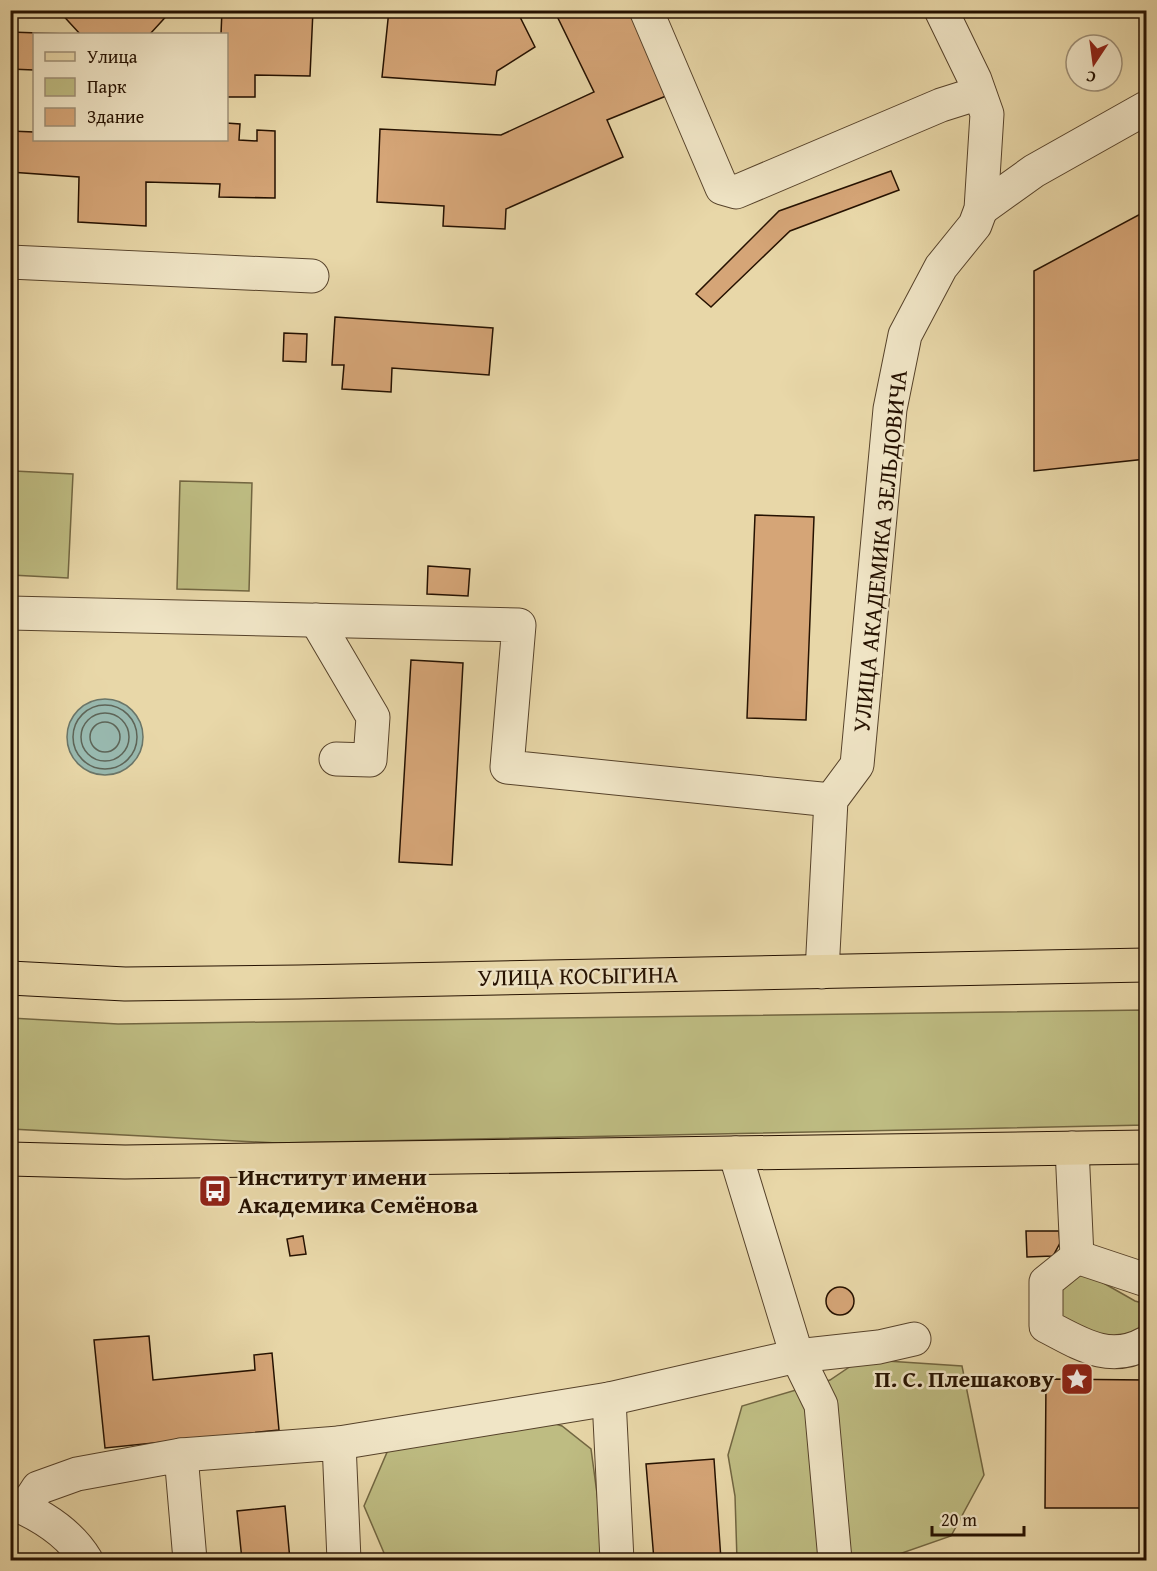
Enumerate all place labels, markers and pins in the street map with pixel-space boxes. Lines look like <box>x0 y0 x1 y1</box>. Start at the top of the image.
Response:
place label: Институт имени Академика Семёнова <box>238 1159 479 1222</box>
bus stop icon: Институт имени Академика Семёнова <box>197 1173 233 1209</box>
place label: П. С. Плешакову <box>874 1361 1054 1396</box>
place icon: П. С. Плешакову <box>1059 1361 1095 1397</box>

